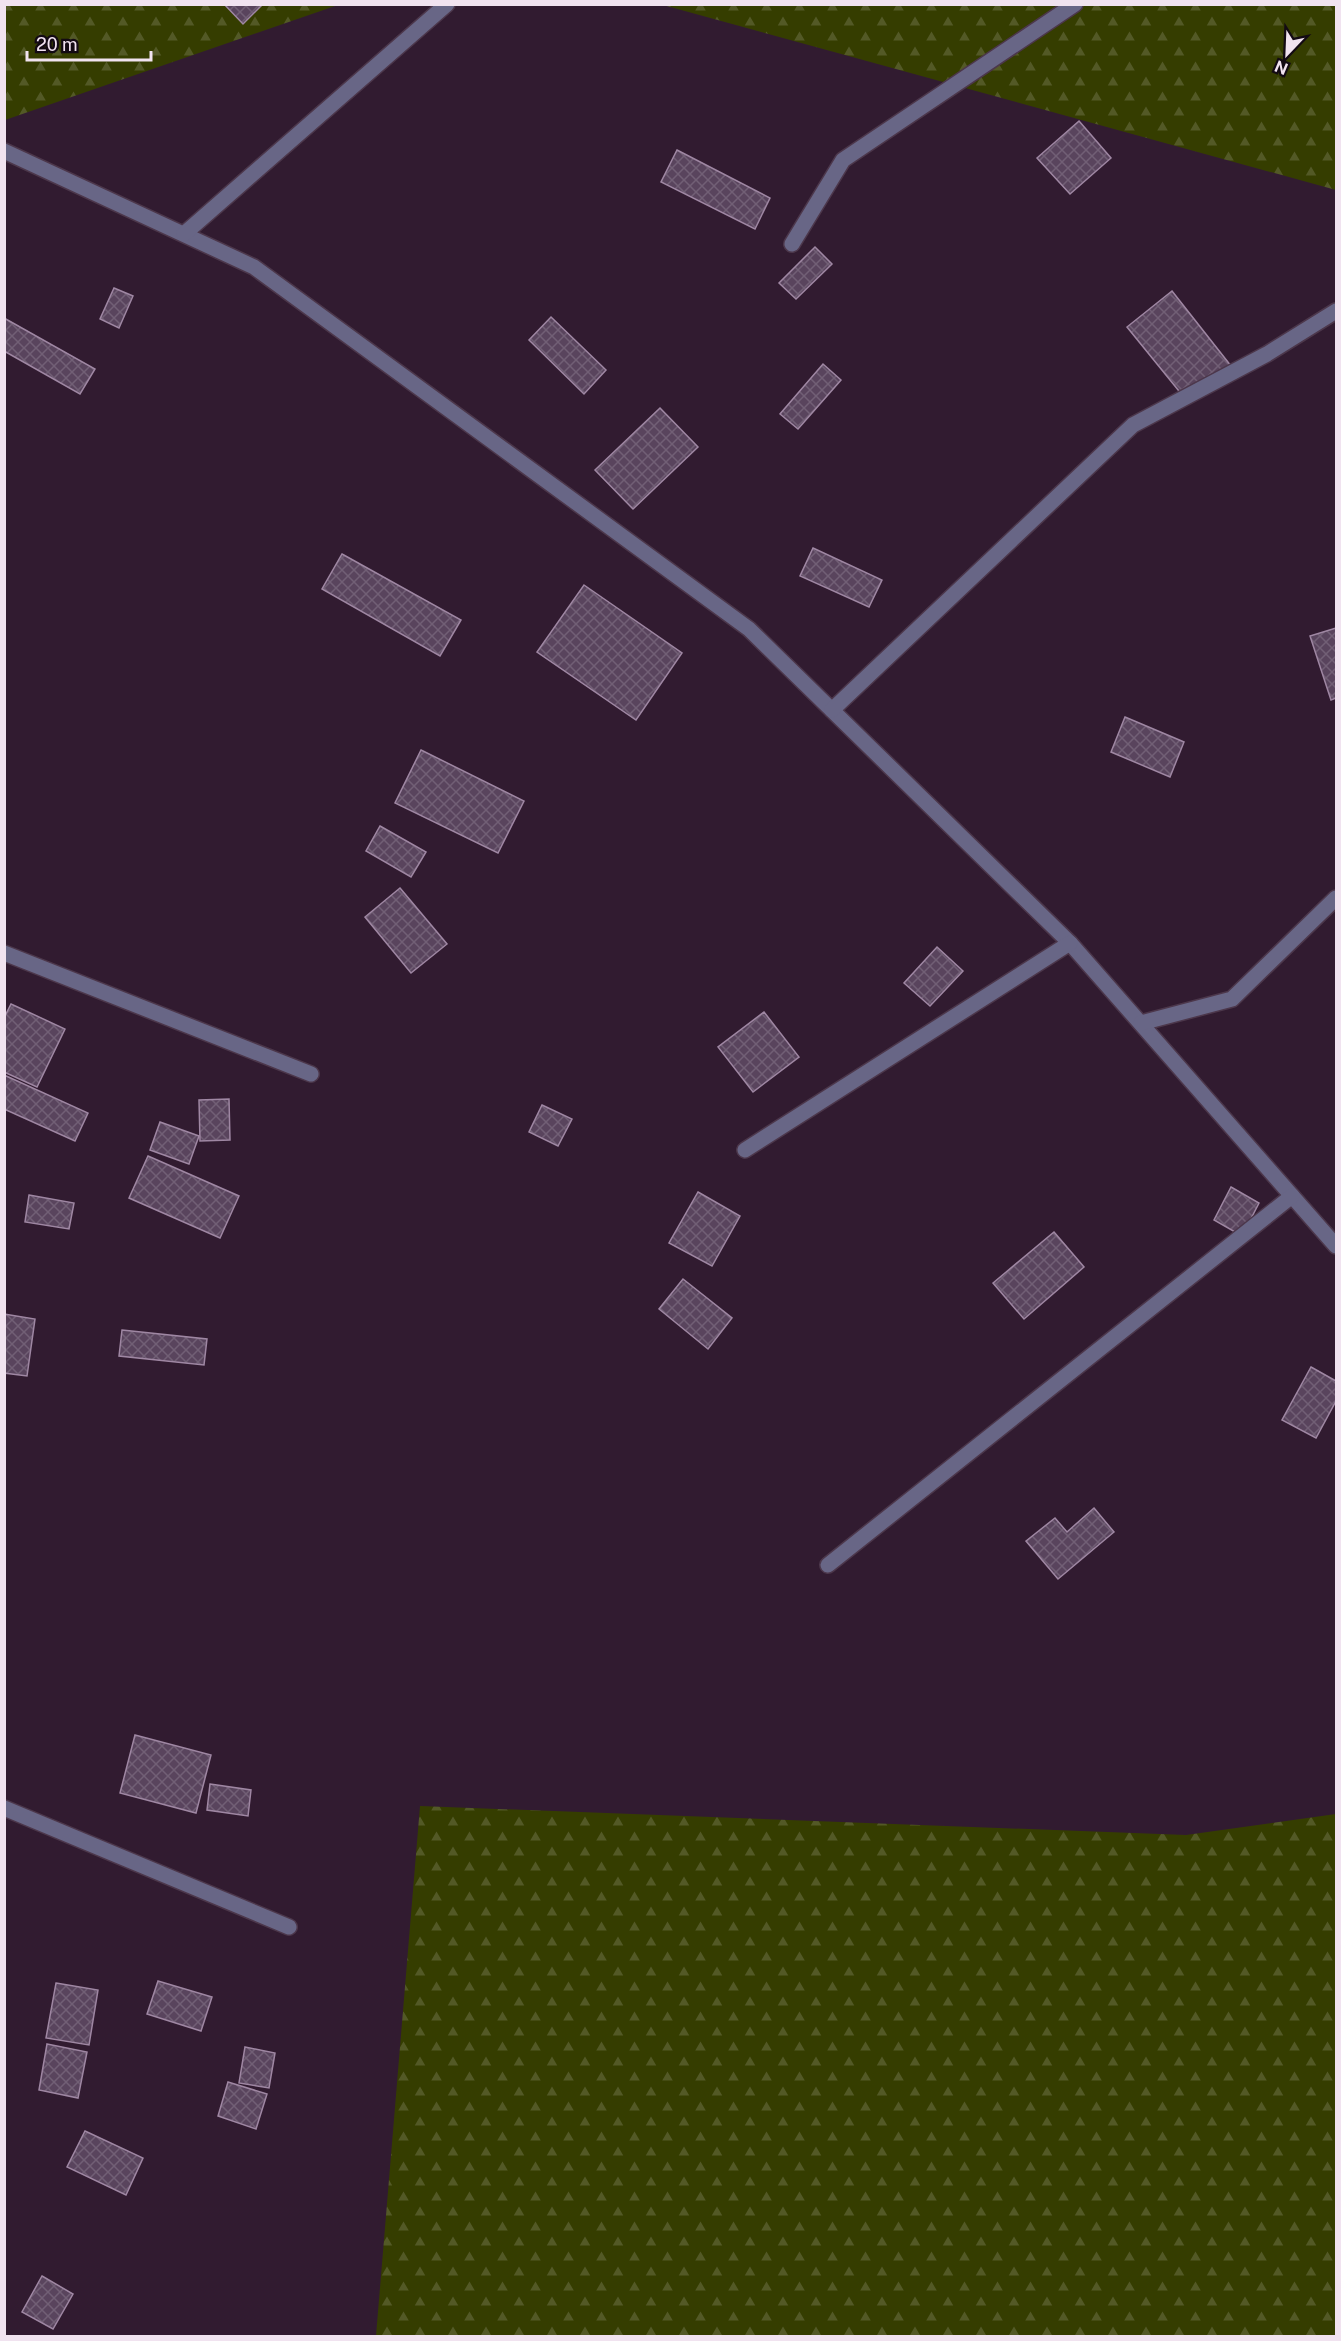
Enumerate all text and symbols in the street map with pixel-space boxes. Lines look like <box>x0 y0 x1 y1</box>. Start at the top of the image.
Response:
scale bar <box>27 24 152 62</box>
north arrow <box>1257 24 1317 84</box>
text: 20 m <box>36 34 78 55</box>
text: N <box>1272 56 1291 79</box>

